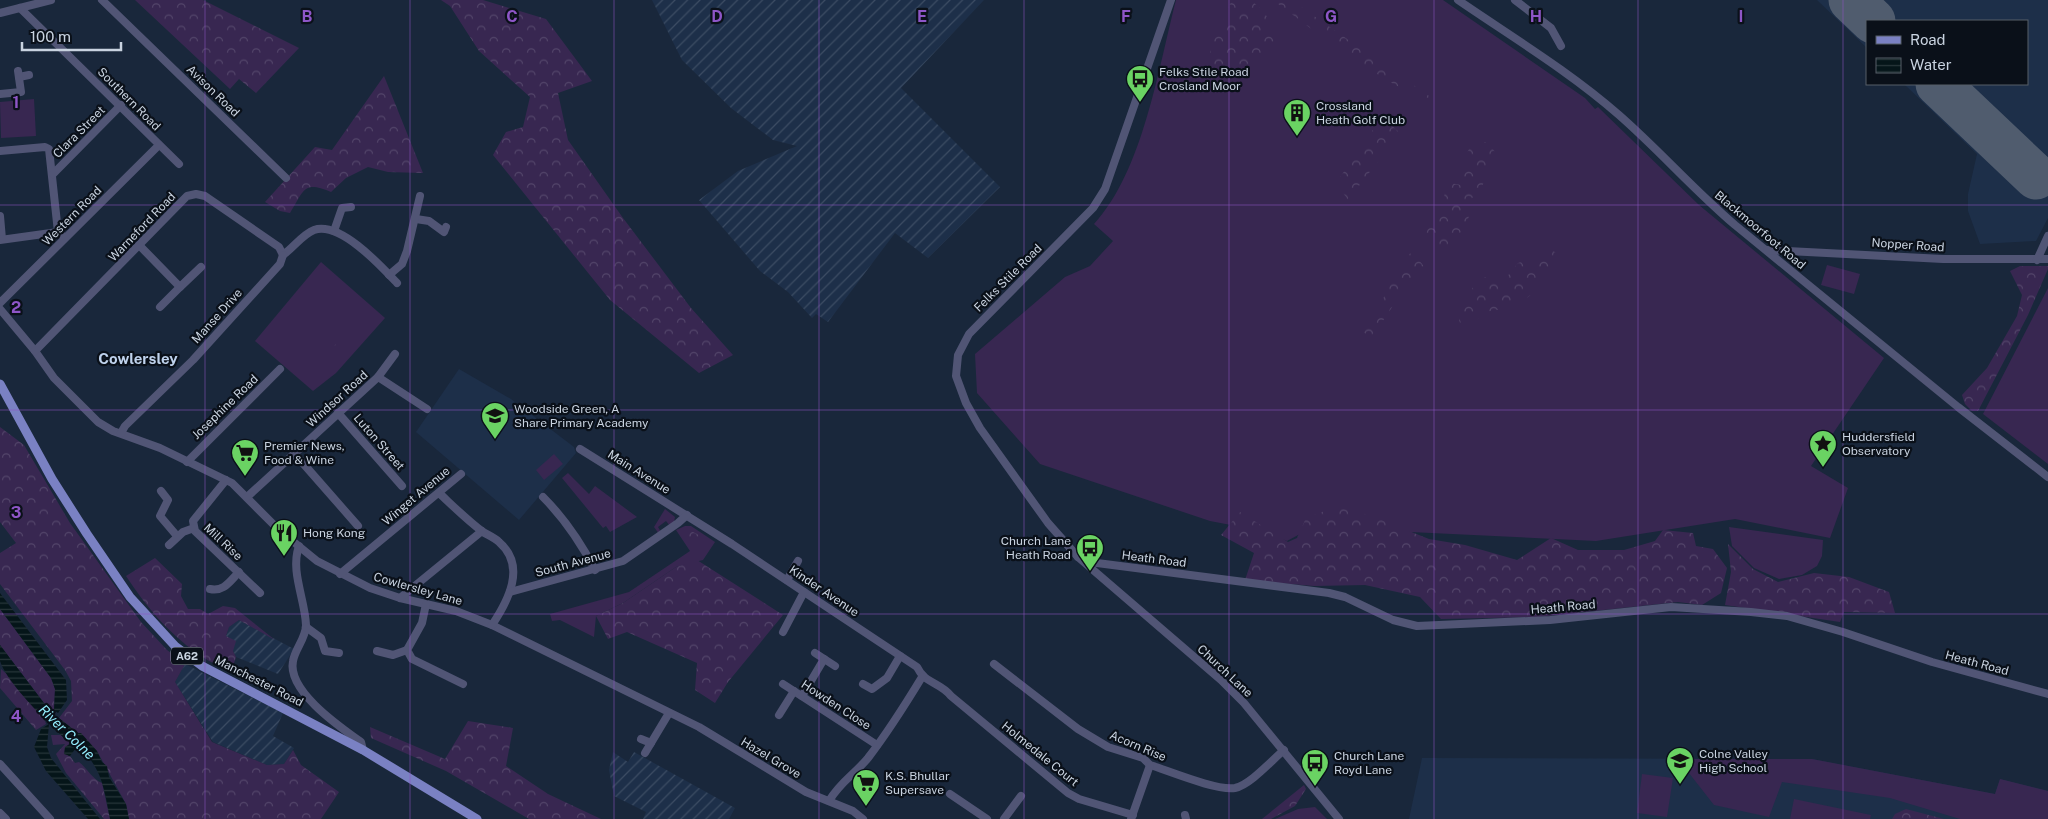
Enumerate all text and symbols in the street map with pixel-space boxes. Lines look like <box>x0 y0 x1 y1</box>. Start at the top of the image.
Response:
text: B <box>302 7 313 26</box>
text: C <box>506 7 518 26</box>
text: D <box>711 7 723 26</box>
text: E <box>917 7 927 26</box>
text: F <box>1121 7 1131 26</box>
text: G <box>1325 7 1337 26</box>
text: H <box>1530 7 1542 26</box>
text: I <box>1739 7 1743 26</box>
scale bar <box>22 20 121 52</box>
legend <box>1866 20 2028 85</box>
text: 100 m <box>30 28 71 45</box>
text: Road <box>1910 31 1946 48</box>
text: Water <box>1910 56 1952 73</box>
street label: Avison Road <box>184 62 242 120</box>
bus stop icon: Felks Stile Road Crosland Moor <box>1125 64 1155 103</box>
street label: Southern Road <box>95 65 163 133</box>
place label: Felks Stile Road Crosland Moor <box>1159 65 1249 93</box>
text: 1 <box>13 93 19 112</box>
building icon: Crossland Heath Golf Club <box>1282 98 1312 137</box>
place label: Crossland Heath Golf Club <box>1316 99 1405 127</box>
street label: Clara Street <box>50 103 108 161</box>
street label: Western Road <box>40 184 104 248</box>
street label: Blackmoorfoot Road <box>1712 188 1808 272</box>
street label: Warneford Road <box>106 190 178 264</box>
street label: Nopper Road <box>1871 235 1945 255</box>
street label: Felks Stile Road <box>971 241 1045 315</box>
street label: Manse Drive <box>189 286 245 346</box>
text: 2 <box>11 298 21 317</box>
district label: Cowlersley <box>98 350 178 367</box>
street label: Windsor Road <box>304 368 370 430</box>
street label: Josephine Road <box>189 372 261 442</box>
school or university icon: Woodside Green, A Share Primary Academy <box>480 401 510 440</box>
place label: Woodside Green, A Share Primary Academy <box>514 402 649 430</box>
street label: Luton Street <box>351 411 407 473</box>
place icon: Huddersfield Observatory <box>1808 429 1838 468</box>
place label: Huddersfield Observatory <box>1842 430 1915 458</box>
supermarket icon: Premier News, Food & Wine <box>230 438 260 477</box>
place label: Premier News, Food & Wine <box>264 439 345 467</box>
street label: Main Avenue <box>605 447 673 497</box>
street label: Winget Avenue <box>379 464 453 528</box>
text: 3 <box>11 503 21 522</box>
restaurant icon: Hong Kong <box>269 518 299 557</box>
street label: Mill Rise <box>201 521 245 563</box>
place label: Hong Kong <box>303 526 365 540</box>
bus stop icon: Church Lane Heath Road <box>1075 533 1105 572</box>
place label: Church Lane Heath Road <box>1001 534 1071 562</box>
street label: South Avenue <box>534 546 612 580</box>
street label: Heath Road <box>1121 548 1187 570</box>
street label: Kinder Avenue <box>787 563 862 620</box>
street label: Cowlersley Lane <box>372 570 464 608</box>
street label: Heath Road <box>1530 597 1596 617</box>
street label: Church Lane <box>1195 642 1256 700</box>
road number: A62 <box>171 648 203 664</box>
street label: Heath Road <box>1944 648 2010 678</box>
street label: Manchester Road <box>212 653 306 709</box>
street label: Howden Close <box>799 677 874 733</box>
water label: River Colne <box>36 701 99 763</box>
text: 4 <box>11 707 22 726</box>
street label: Holmedale Court <box>999 719 1081 789</box>
street label: Acorn Rise <box>1108 728 1169 764</box>
street label: Hazel Grove <box>738 735 804 782</box>
school or university icon: Colne Valley High School <box>1665 746 1695 785</box>
place label: Colne Valley High School <box>1699 747 1769 775</box>
bus stop icon: Church Lane Royd Lane <box>1300 748 1330 787</box>
place label: Church Lane Royd Lane <box>1334 749 1404 777</box>
supermarket icon: K.S. Bhullar Supersave <box>851 768 881 807</box>
place label: K.S. Bhullar Supersave <box>885 769 950 797</box>

